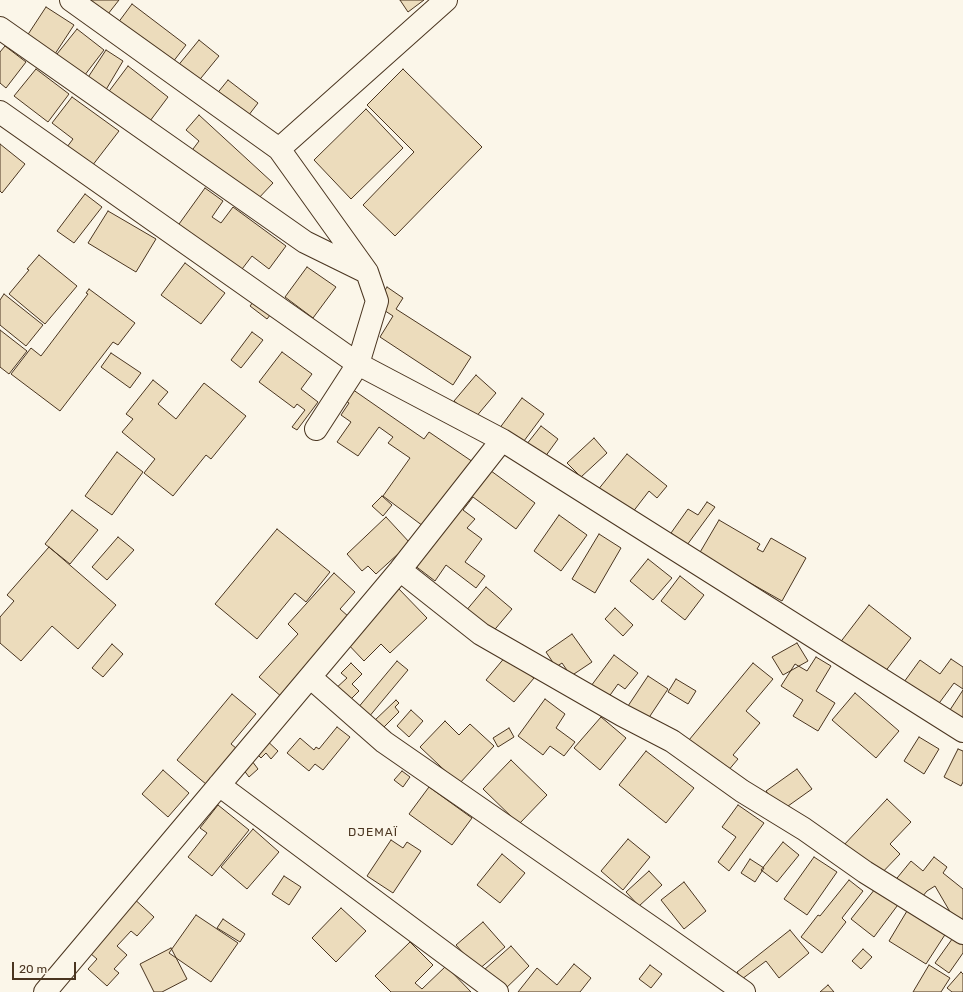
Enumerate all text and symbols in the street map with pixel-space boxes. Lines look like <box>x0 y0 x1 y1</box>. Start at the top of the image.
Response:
district label: DJEMAÏ <box>348 826 398 840</box>
scale bar <box>14 954 78 980</box>
text: 20 m <box>19 962 47 976</box>

